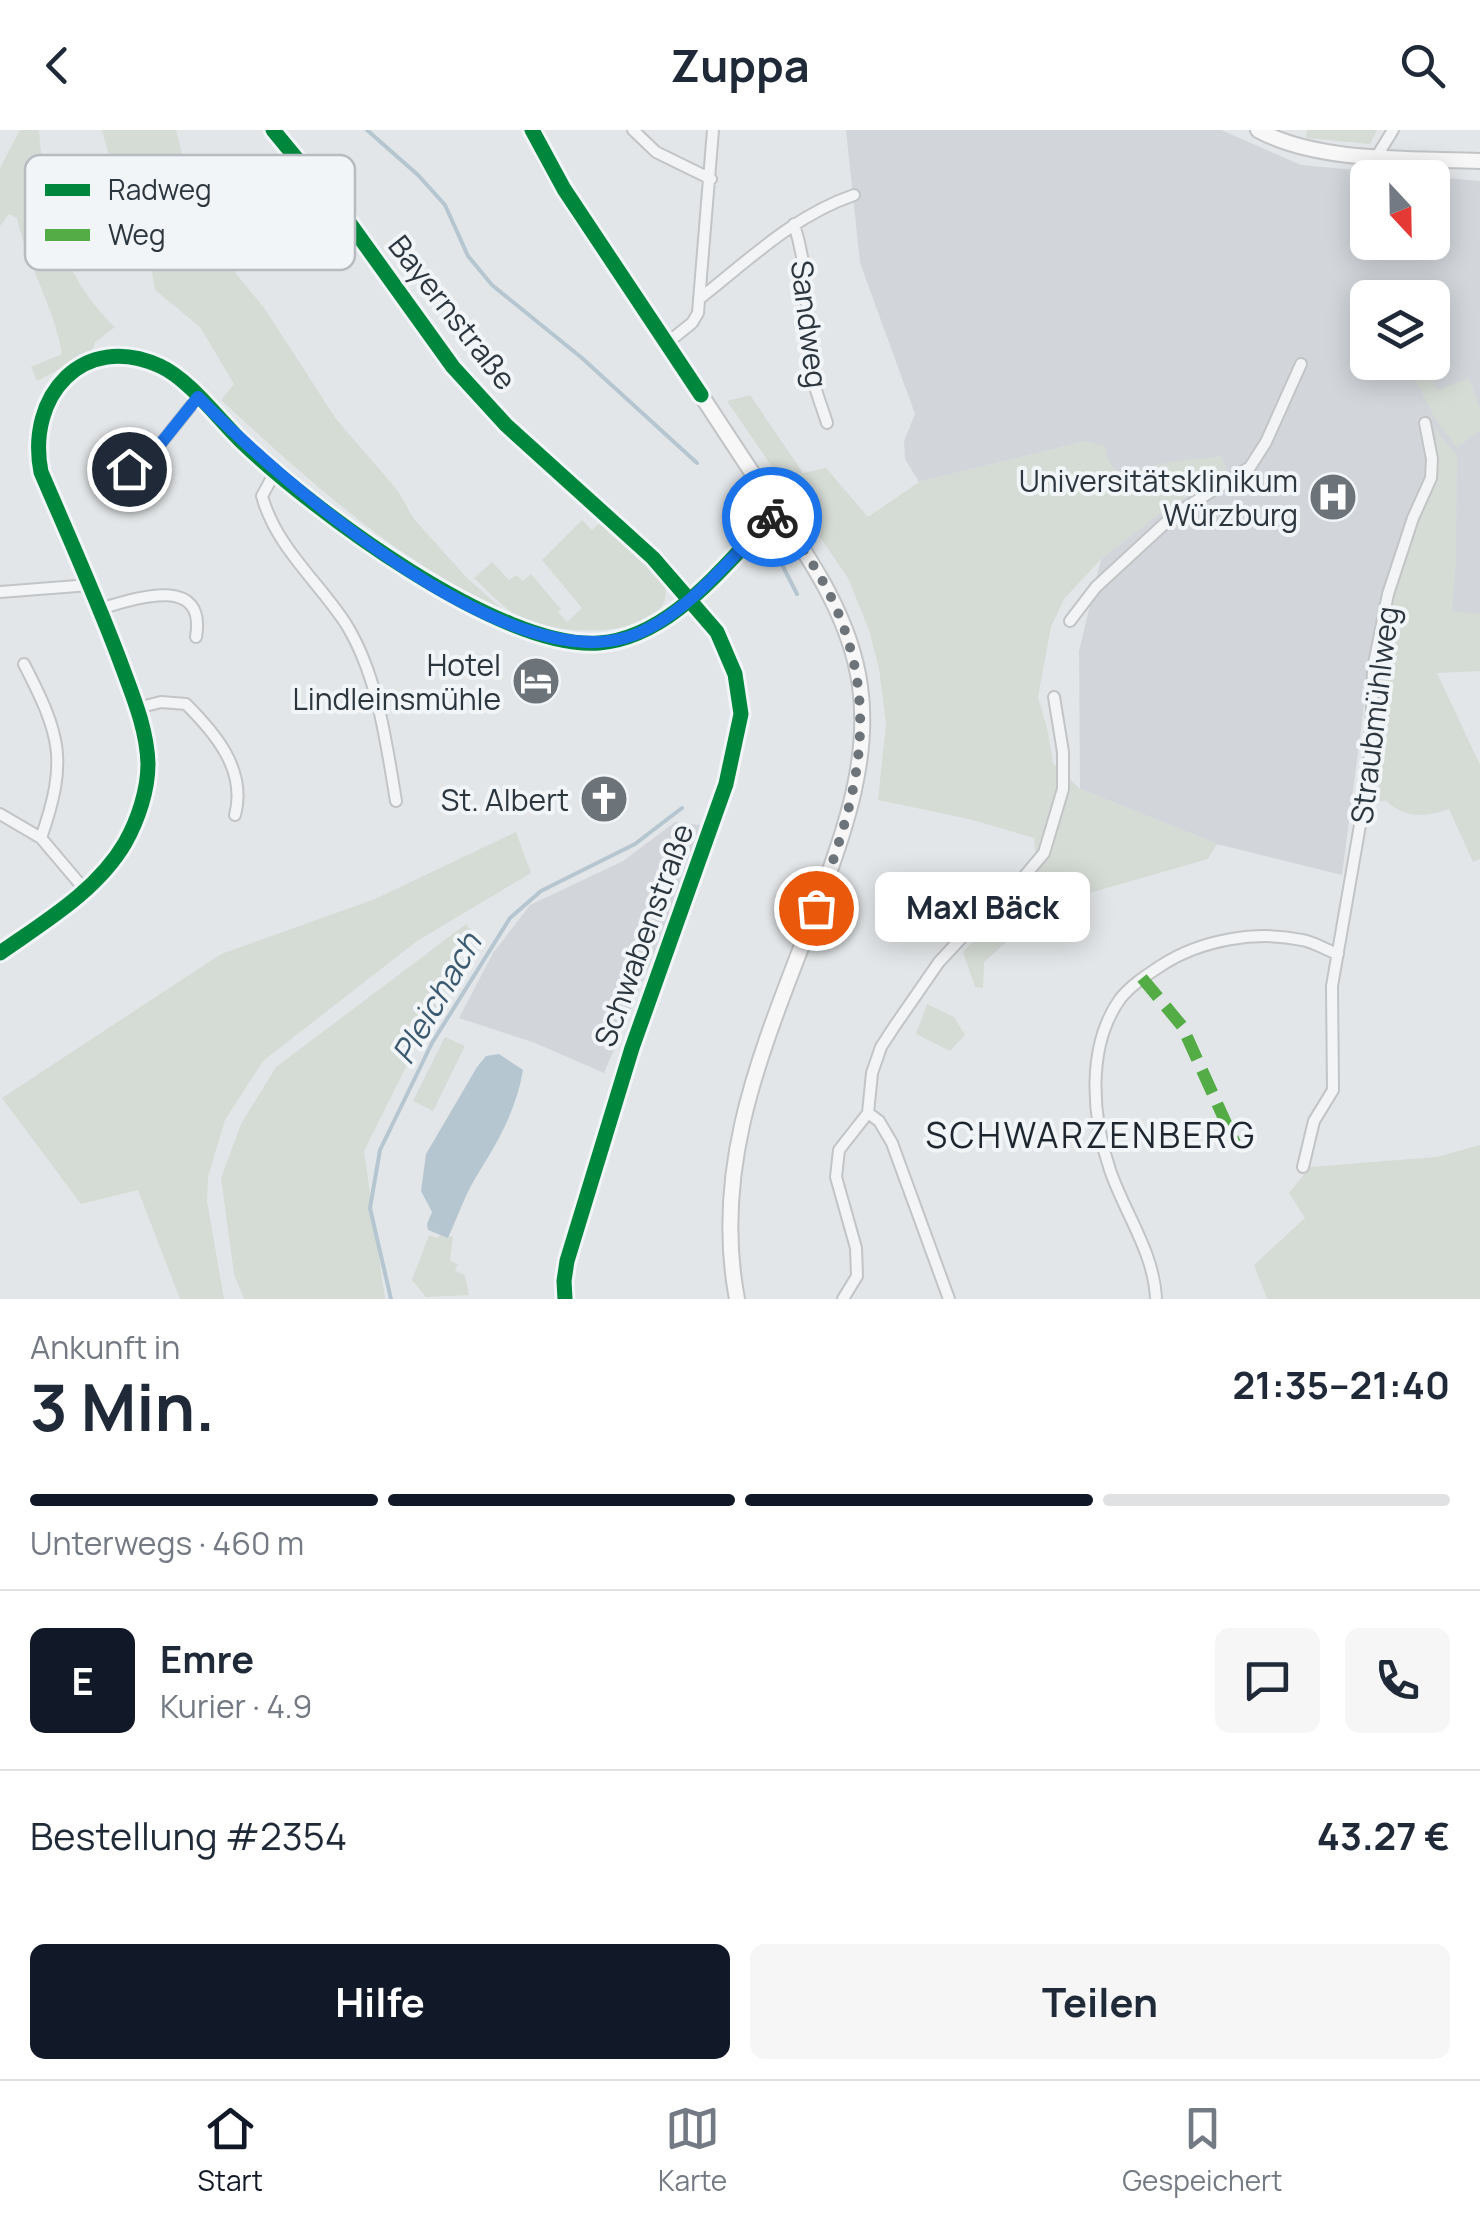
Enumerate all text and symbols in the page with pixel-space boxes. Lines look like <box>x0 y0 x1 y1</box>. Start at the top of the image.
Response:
text: Zuppa <box>670 34 810 96</box>
icon: back <box>30 38 85 93</box>
icon: search <box>1395 38 1450 93</box>
legend <box>25 155 355 270</box>
north arrow <box>1350 160 1450 260</box>
map controls <box>1350 160 1450 380</box>
text: Radweg <box>108 170 212 208</box>
text: Weg <box>108 215 165 253</box>
street label: Bayernstraße <box>380 226 526 398</box>
street label: Sandweg <box>782 258 838 390</box>
button: layers <box>1350 280 1450 380</box>
pin <box>87 427 172 512</box>
icon: home <box>102 442 157 497</box>
place label: Universitätsklinikum Würzburg <box>1019 460 1298 535</box>
courier <box>722 467 822 567</box>
hospital icon: Universitätsklinikum Würzburg <box>1307 471 1359 523</box>
icon: bike <box>745 490 800 545</box>
street label: Straubmühlweg <box>1340 604 1408 826</box>
place label: Hotel Lindleinsmühle <box>292 644 501 719</box>
hotel icon: Hotel Lindleinsmühle <box>510 655 562 707</box>
church icon: St. Albert <box>578 773 630 825</box>
place label: St. Albert <box>441 779 569 820</box>
street label: Schwabenstraße <box>584 818 702 1052</box>
pin <box>774 866 859 951</box>
callout: Maxl Bäck <box>876 873 1091 943</box>
icon: bag <box>789 881 844 936</box>
text: Maxl Bäck <box>906 885 1059 929</box>
water label: Pleichach <box>381 924 492 1071</box>
district label: SCHWARZENBERG <box>925 1111 1257 1159</box>
text: Ankunft in <box>30 1325 180 1369</box>
text: 21:35–21:40 <box>1232 1358 1450 1410</box>
text: 3 Min. <box>30 1362 215 1451</box>
text: Unterwegs · 460 m <box>30 1521 304 1565</box>
button: chat <box>1215 1628 1320 1733</box>
button: phone <box>1345 1628 1450 1733</box>
text: Emre <box>160 1632 254 1684</box>
text: E <box>71 1654 94 1706</box>
text: Kurier · 4.9 <box>160 1684 312 1728</box>
text: Bestellung #2354 <box>30 1809 347 1861</box>
text: 43.27 € <box>1317 1809 1450 1861</box>
button: Hilfe <box>30 1944 730 2059</box>
button: Teilen <box>750 1944 1450 2059</box>
tab: Start <box>198 2101 263 2199</box>
tab: Karte <box>658 2101 727 2199</box>
tab: Gespeichert <box>1122 2101 1282 2199</box>

